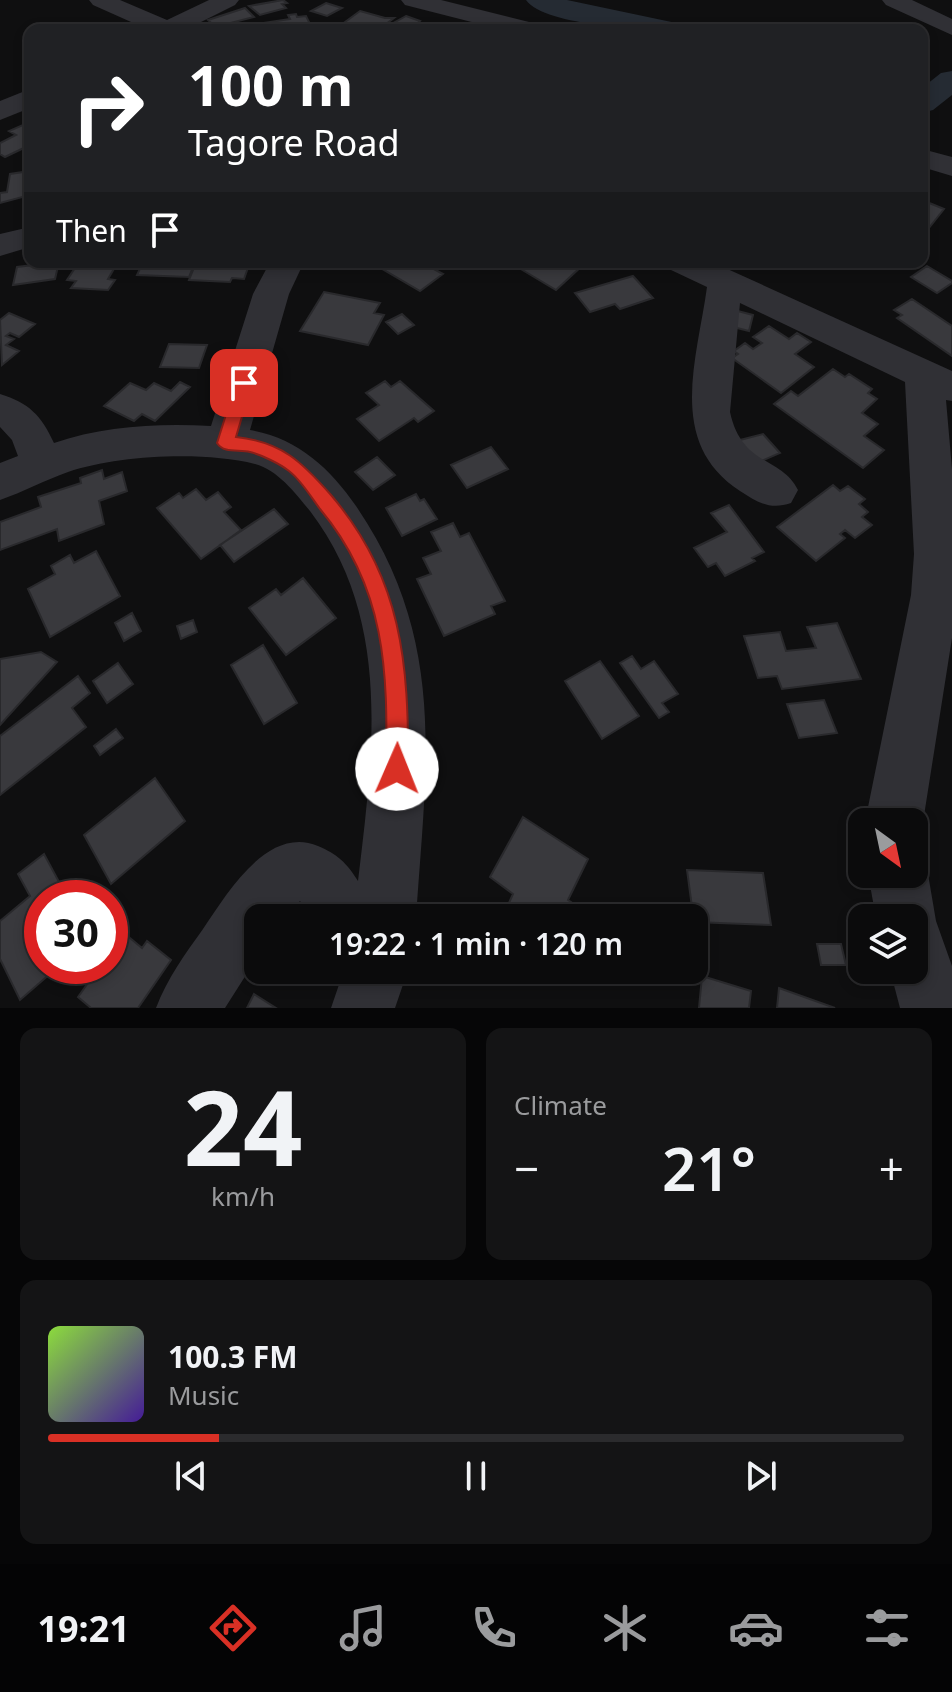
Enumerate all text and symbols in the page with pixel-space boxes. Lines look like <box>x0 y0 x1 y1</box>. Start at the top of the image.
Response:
text: 100 m <box>188 46 353 122</box>
icon: right <box>56 56 160 160</box>
text: Tagore Road <box>188 118 400 167</box>
icon: arrive <box>143 208 187 252</box>
text: Then <box>56 210 127 251</box>
pin <box>210 349 278 417</box>
icon: arrive <box>222 361 266 405</box>
position arrow <box>355 727 439 811</box>
north arrow <box>848 808 928 888</box>
map controls <box>848 808 928 984</box>
speed limit sign: 30 <box>24 880 128 984</box>
button: layers <box>848 904 928 984</box>
text: 19:22 · 1 min · 120 m <box>329 923 623 964</box>
text: 24 <box>184 1055 302 1196</box>
text: Climate <box>514 1087 607 1123</box>
text: 21° <box>662 1127 756 1209</box>
text: − <box>514 1138 539 1198</box>
text: + <box>879 1138 904 1198</box>
text: km/h <box>211 1178 275 1214</box>
text: 100.3 FM <box>168 1336 298 1377</box>
text: Music <box>168 1377 239 1413</box>
icon: previous <box>169 1454 213 1498</box>
icon: pause <box>454 1454 498 1498</box>
icon: next <box>739 1454 783 1498</box>
icon: directions <box>205 1600 261 1656</box>
icon: music <box>335 1600 391 1656</box>
icon: phone <box>466 1600 522 1656</box>
icon: climate <box>597 1600 653 1656</box>
icon: car <box>728 1600 784 1656</box>
icon: filters <box>859 1600 915 1656</box>
text: 19:21 <box>37 1604 130 1653</box>

